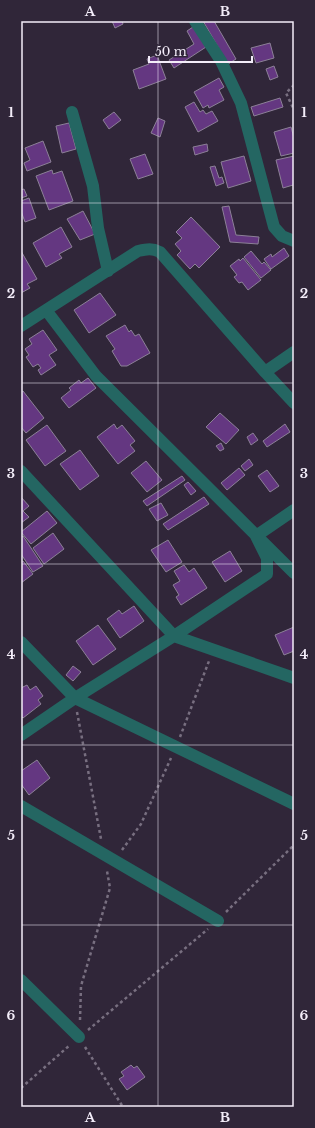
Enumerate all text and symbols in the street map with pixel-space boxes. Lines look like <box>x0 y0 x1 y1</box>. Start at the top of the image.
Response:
text: A <box>84 3 96 20</box>
text: B <box>220 3 230 20</box>
scale bar <box>149 38 252 64</box>
text: 50 m <box>155 44 187 59</box>
text: 1 <box>8 104 14 121</box>
text: 1 <box>301 104 307 121</box>
text: 2 <box>7 285 15 302</box>
text: 2 <box>300 285 308 302</box>
text: 3 <box>7 465 15 482</box>
text: 3 <box>300 465 308 482</box>
text: 4 <box>7 646 16 663</box>
text: 4 <box>300 646 309 663</box>
text: 5 <box>7 827 15 844</box>
text: 5 <box>300 827 308 844</box>
text: 6 <box>7 1007 16 1024</box>
text: 6 <box>300 1007 309 1024</box>
text: A <box>84 1109 96 1126</box>
text: B <box>220 1109 230 1126</box>

